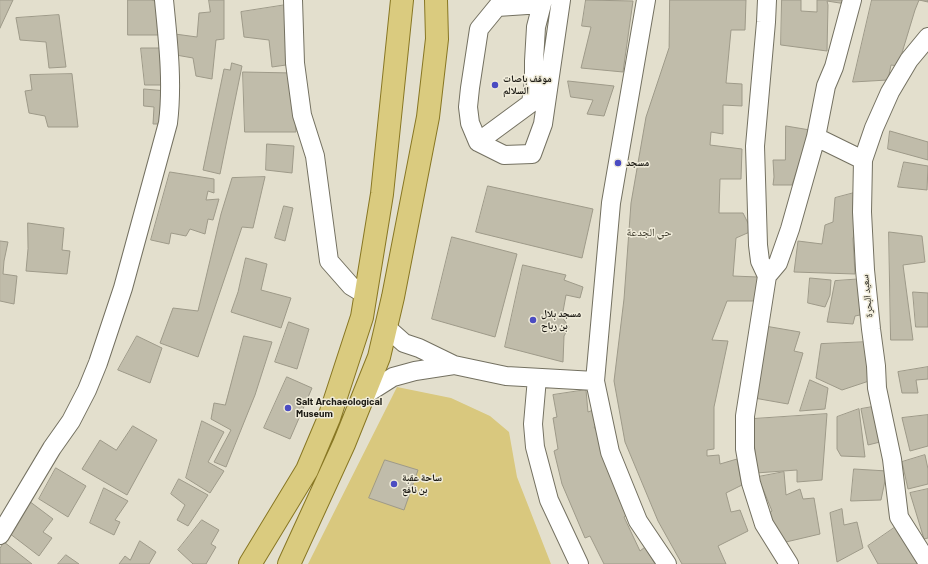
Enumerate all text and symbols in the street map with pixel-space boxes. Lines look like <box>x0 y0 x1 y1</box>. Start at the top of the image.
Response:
place label: موقف باصات السلالم <box>503 73 552 96</box>
marker: موقف باصات السلالم <box>490 80 500 90</box>
place label: مسجد <box>626 157 649 169</box>
marker: مسجد <box>613 158 623 168</box>
district label: حي الجدعة <box>627 225 671 239</box>
street label: سعيد البحرة <box>859 274 875 318</box>
place label: مسجد بلال بن رباح <box>541 308 581 332</box>
marker: مسجد بلال بن رباح <box>528 315 538 325</box>
place label: Salt Archaeological Museum <box>296 396 382 420</box>
marker: Salt Archaeological Museum <box>283 403 293 413</box>
place label: ساحة عقبة بن نافع <box>402 472 442 496</box>
marker: ساحة عقبة بن نافع <box>389 479 399 489</box>

